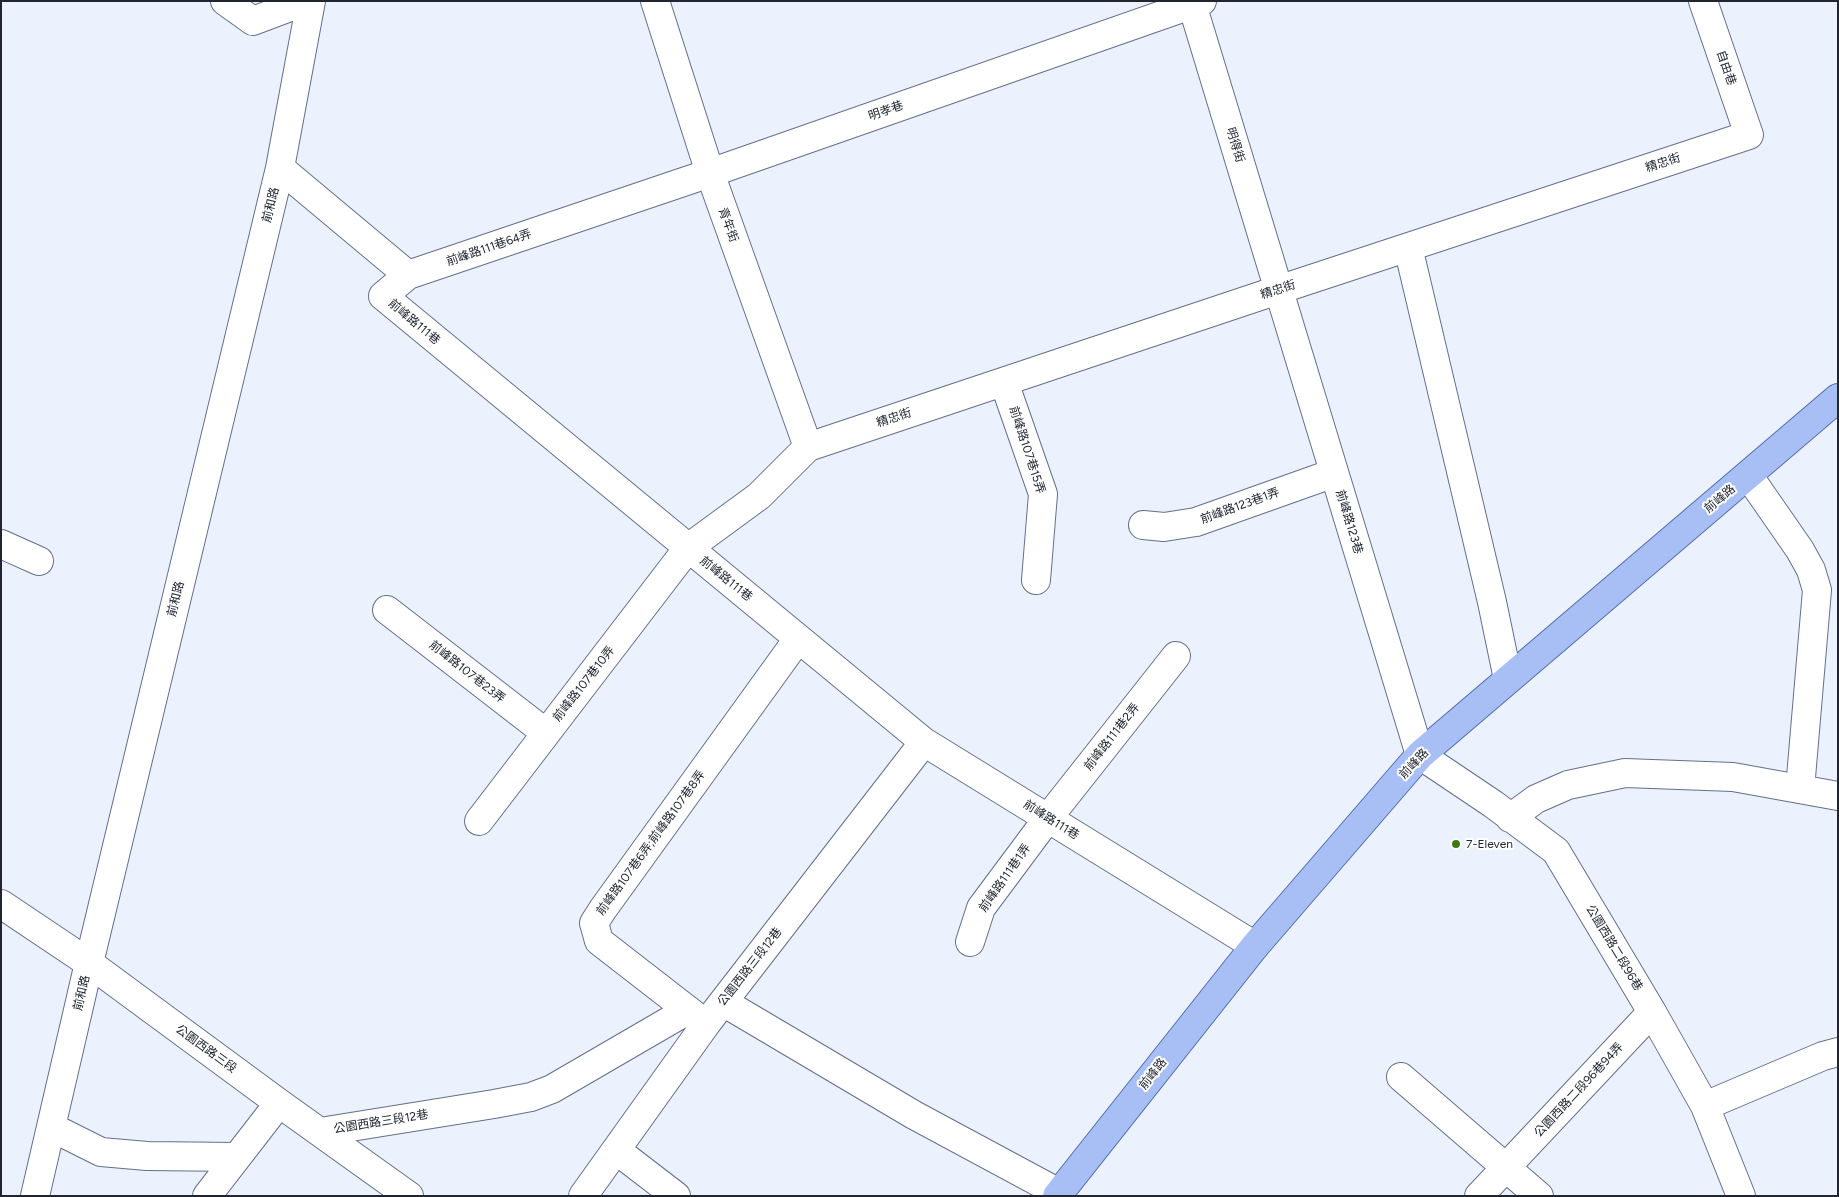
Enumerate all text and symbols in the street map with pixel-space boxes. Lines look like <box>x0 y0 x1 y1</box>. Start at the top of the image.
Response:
street label: 自由巷 <box>1713 49 1739 87</box>
street label: 明孝巷 <box>867 98 905 124</box>
street label: 明得街 <box>1223 126 1247 164</box>
street label: 精忠街 <box>1644 151 1682 175</box>
street label: 前和路 <box>260 186 282 224</box>
street label: 青年街 <box>715 206 741 244</box>
street label: 前峰路111巷64弄 <box>445 227 533 269</box>
street label: 精忠街 <box>1259 278 1297 302</box>
street label: 前峰路111巷 <box>385 296 443 348</box>
street label: 前峰路107巷15弄 <box>1006 405 1048 495</box>
street label: 精忠街 <box>875 406 913 430</box>
street label: 前峰路 <box>1702 482 1738 516</box>
street label: 前峰路123巷1弄 <box>1198 485 1282 527</box>
street label: 前峰路123巷 <box>1332 488 1366 556</box>
street label: 前峰路111巷 <box>697 554 755 604</box>
street label: 前和路 <box>165 580 187 618</box>
street label: 前峰路107巷23弄 <box>426 638 508 706</box>
street label: 前峰路107巷10弄 <box>550 643 618 725</box>
street label: 前峰路111巷2弄 <box>1081 700 1143 774</box>
street label: 前峰路 <box>1396 746 1432 782</box>
street label: 前峰路107巷6弄;前峰路107巷8弄 <box>594 768 708 918</box>
street label: 前峰路111巷 <box>1021 797 1081 843</box>
place label: 7-Eleven <box>1466 837 1513 851</box>
marker: 7-Eleven <box>1450 838 1462 850</box>
street label: 前峰路111巷1弄 <box>976 841 1034 915</box>
street label: 公園西路二段96巷 <box>1583 902 1645 994</box>
street label: 公園西路三段12巷 <box>715 925 785 1009</box>
street label: 前和路 <box>71 974 93 1012</box>
street label: 公園西路三段 <box>173 1022 239 1076</box>
street label: 公園西路二段96巷94弄 <box>1532 1040 1626 1140</box>
street label: 前峰路 <box>1136 1055 1170 1093</box>
street label: 公園西路三段12巷 <box>333 1107 429 1137</box>

